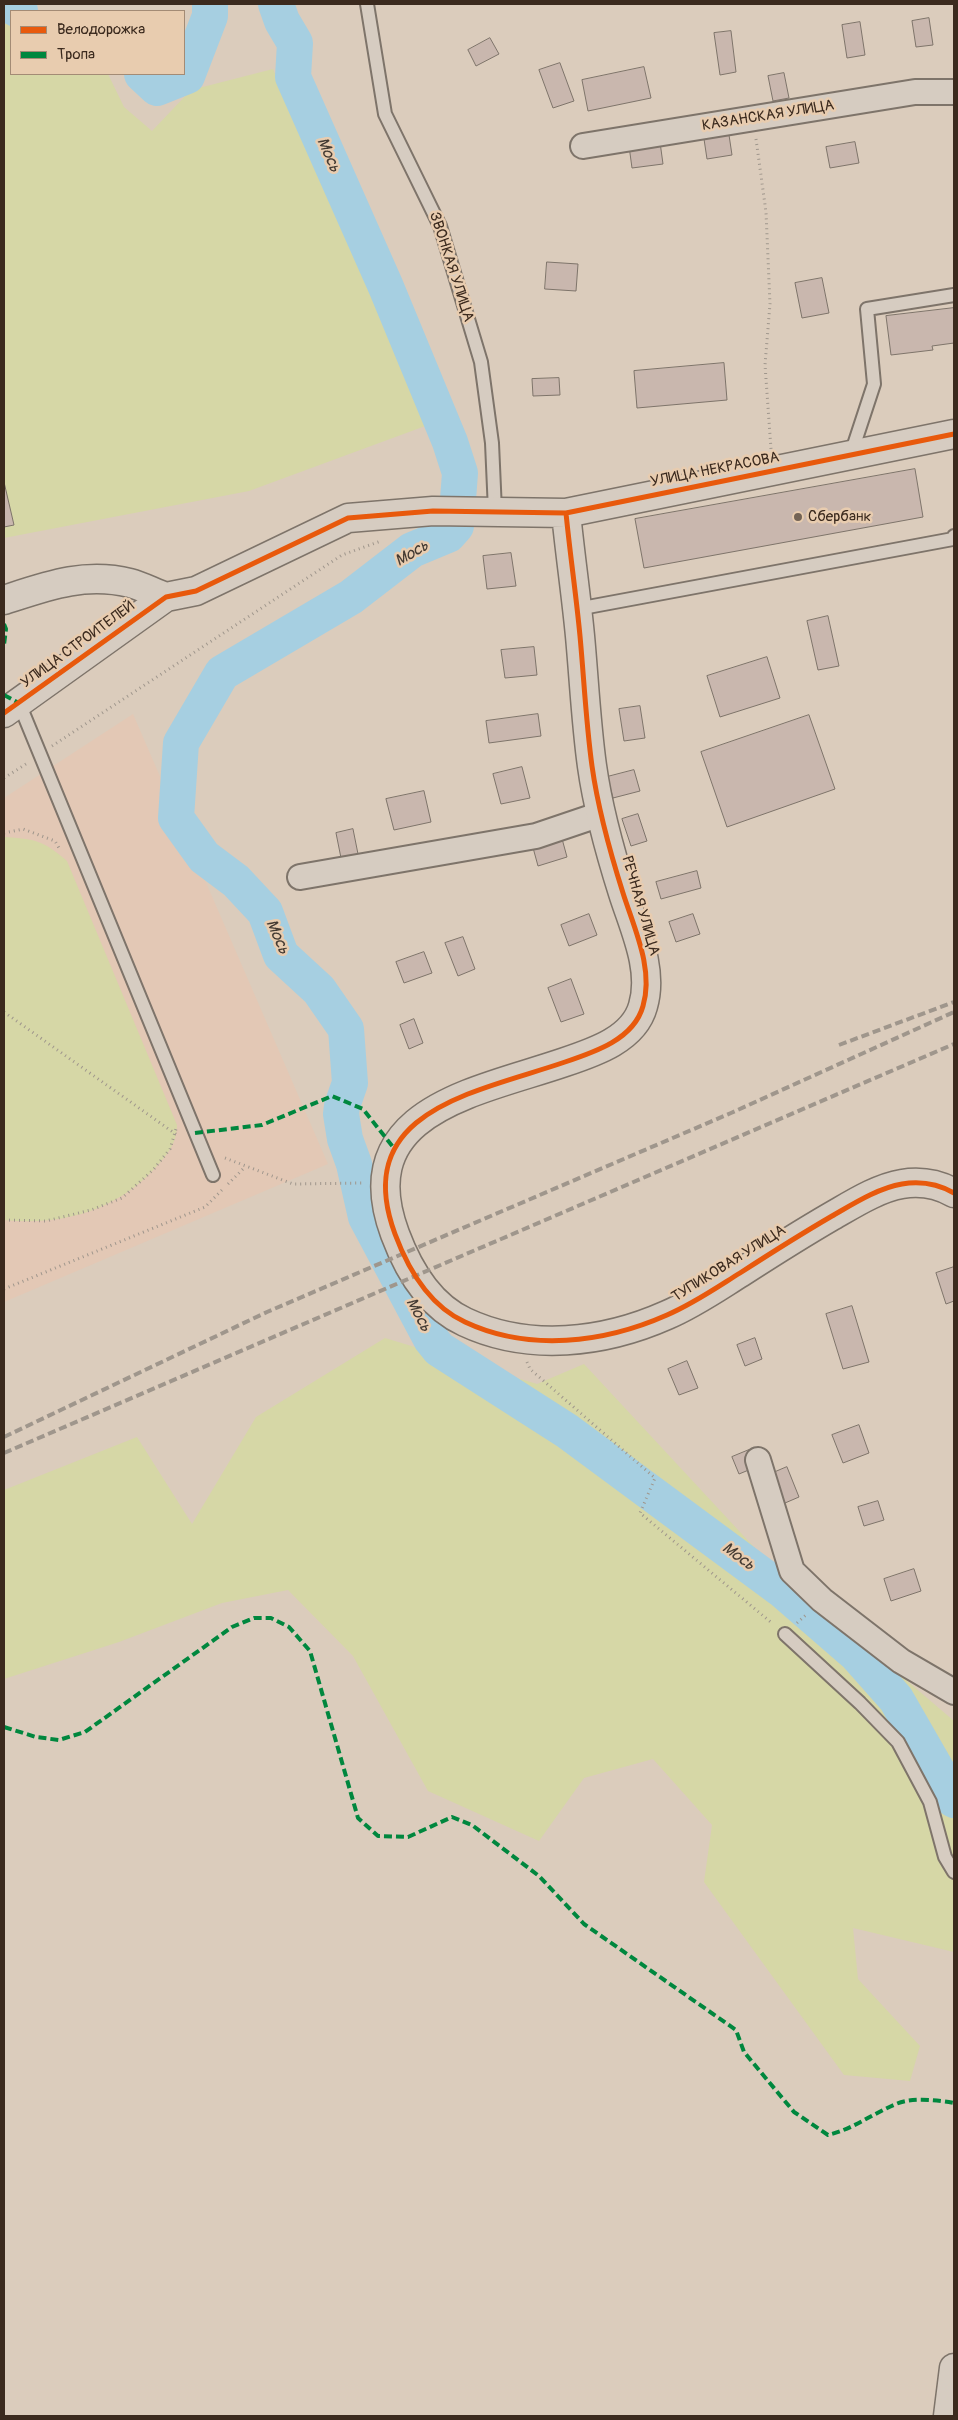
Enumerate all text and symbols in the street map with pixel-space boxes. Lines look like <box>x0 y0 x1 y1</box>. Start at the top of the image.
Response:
legend <box>10 10 185 75</box>
text: Велодорожка <box>57 20 145 39</box>
text: Тропа <box>57 45 95 64</box>
street label: КАЗАНСКАЯ УЛИЦА <box>701 97 835 135</box>
water label: Мось <box>312 135 344 175</box>
street label: ЗВОНКАЯ УЛИЦА <box>425 210 477 324</box>
street label: УЛИЦА НЕКРАСОВА <box>649 449 781 491</box>
place label: Сбербанк <box>808 508 871 526</box>
marker: Сбербанк <box>792 511 804 523</box>
water label: Мось <box>392 537 432 571</box>
street label: УЛИЦА СТРОИТЕЛЕЙ <box>18 598 138 692</box>
street label: РЕЧНАЯ УЛИЦА <box>617 854 663 958</box>
water label: Мось <box>261 917 293 957</box>
street label: ТУПИКОВАЯ УЛИЦА <box>669 1222 789 1306</box>
water label: Мось <box>401 1295 435 1335</box>
water label: Мось <box>718 1539 758 1575</box>

